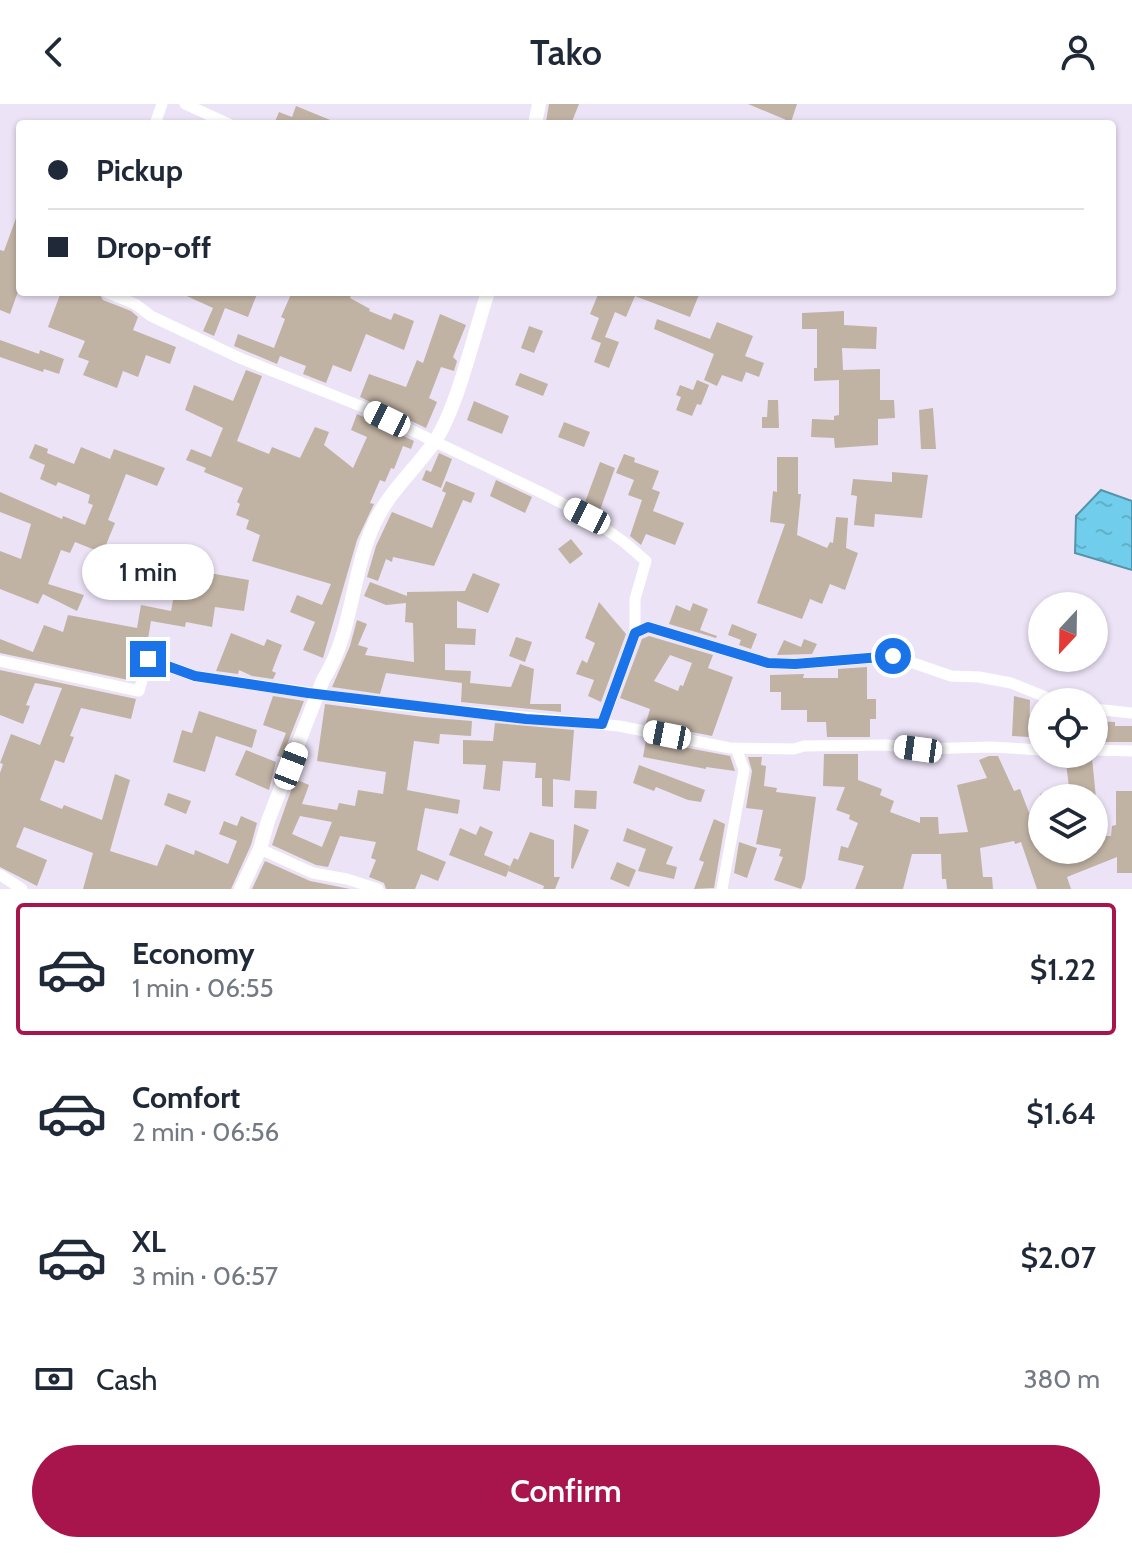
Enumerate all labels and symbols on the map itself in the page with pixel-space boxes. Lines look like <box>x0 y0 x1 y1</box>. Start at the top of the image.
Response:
car <box>360 398 414 440</box>
car <box>560 494 614 538</box>
callout: 1 min <box>82 543 214 599</box>
north arrow <box>1028 592 1108 672</box>
route start <box>875 638 911 674</box>
route end <box>130 641 166 677</box>
car <box>641 719 693 751</box>
car <box>893 734 943 764</box>
car <box>271 739 311 793</box>

